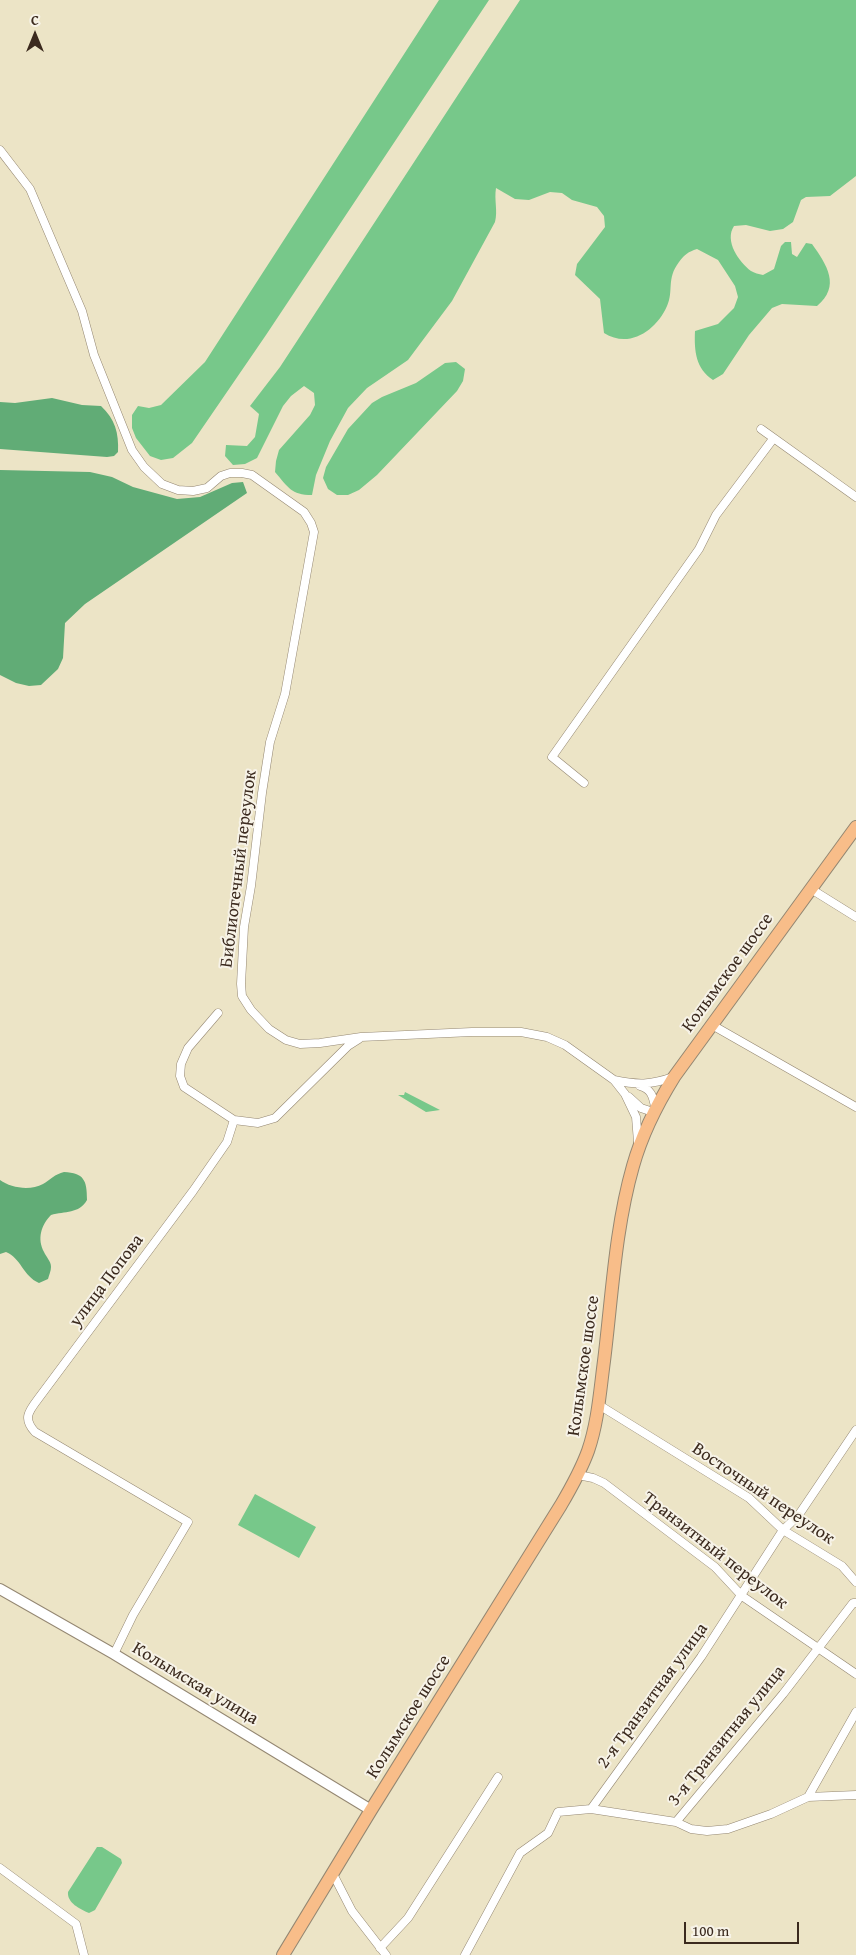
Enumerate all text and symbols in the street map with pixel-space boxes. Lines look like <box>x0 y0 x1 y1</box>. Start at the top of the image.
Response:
north arrow <box>10 10 60 60</box>
text: С <box>31 10 39 30</box>
street label: Библиотечный переулок <box>216 769 262 969</box>
street label: Колымское шоссе <box>678 909 778 1037</box>
street label: улица Попова <box>65 1231 149 1331</box>
street label: Колымское шоссе <box>563 1294 605 1438</box>
street label: Восточный переулок <box>688 1438 838 1550</box>
street label: Транзитный переулок <box>638 1488 792 1614</box>
street label: 2-я Транзитная улица <box>593 1619 713 1773</box>
street label: Колымская улица <box>128 1638 262 1730</box>
street label: Колымское шоссе <box>362 1651 456 1783</box>
street label: 3-я Транзитная улица <box>664 1661 790 1811</box>
scale bar <box>686 1912 801 1944</box>
text: 100 m <box>692 1920 729 1941</box>

